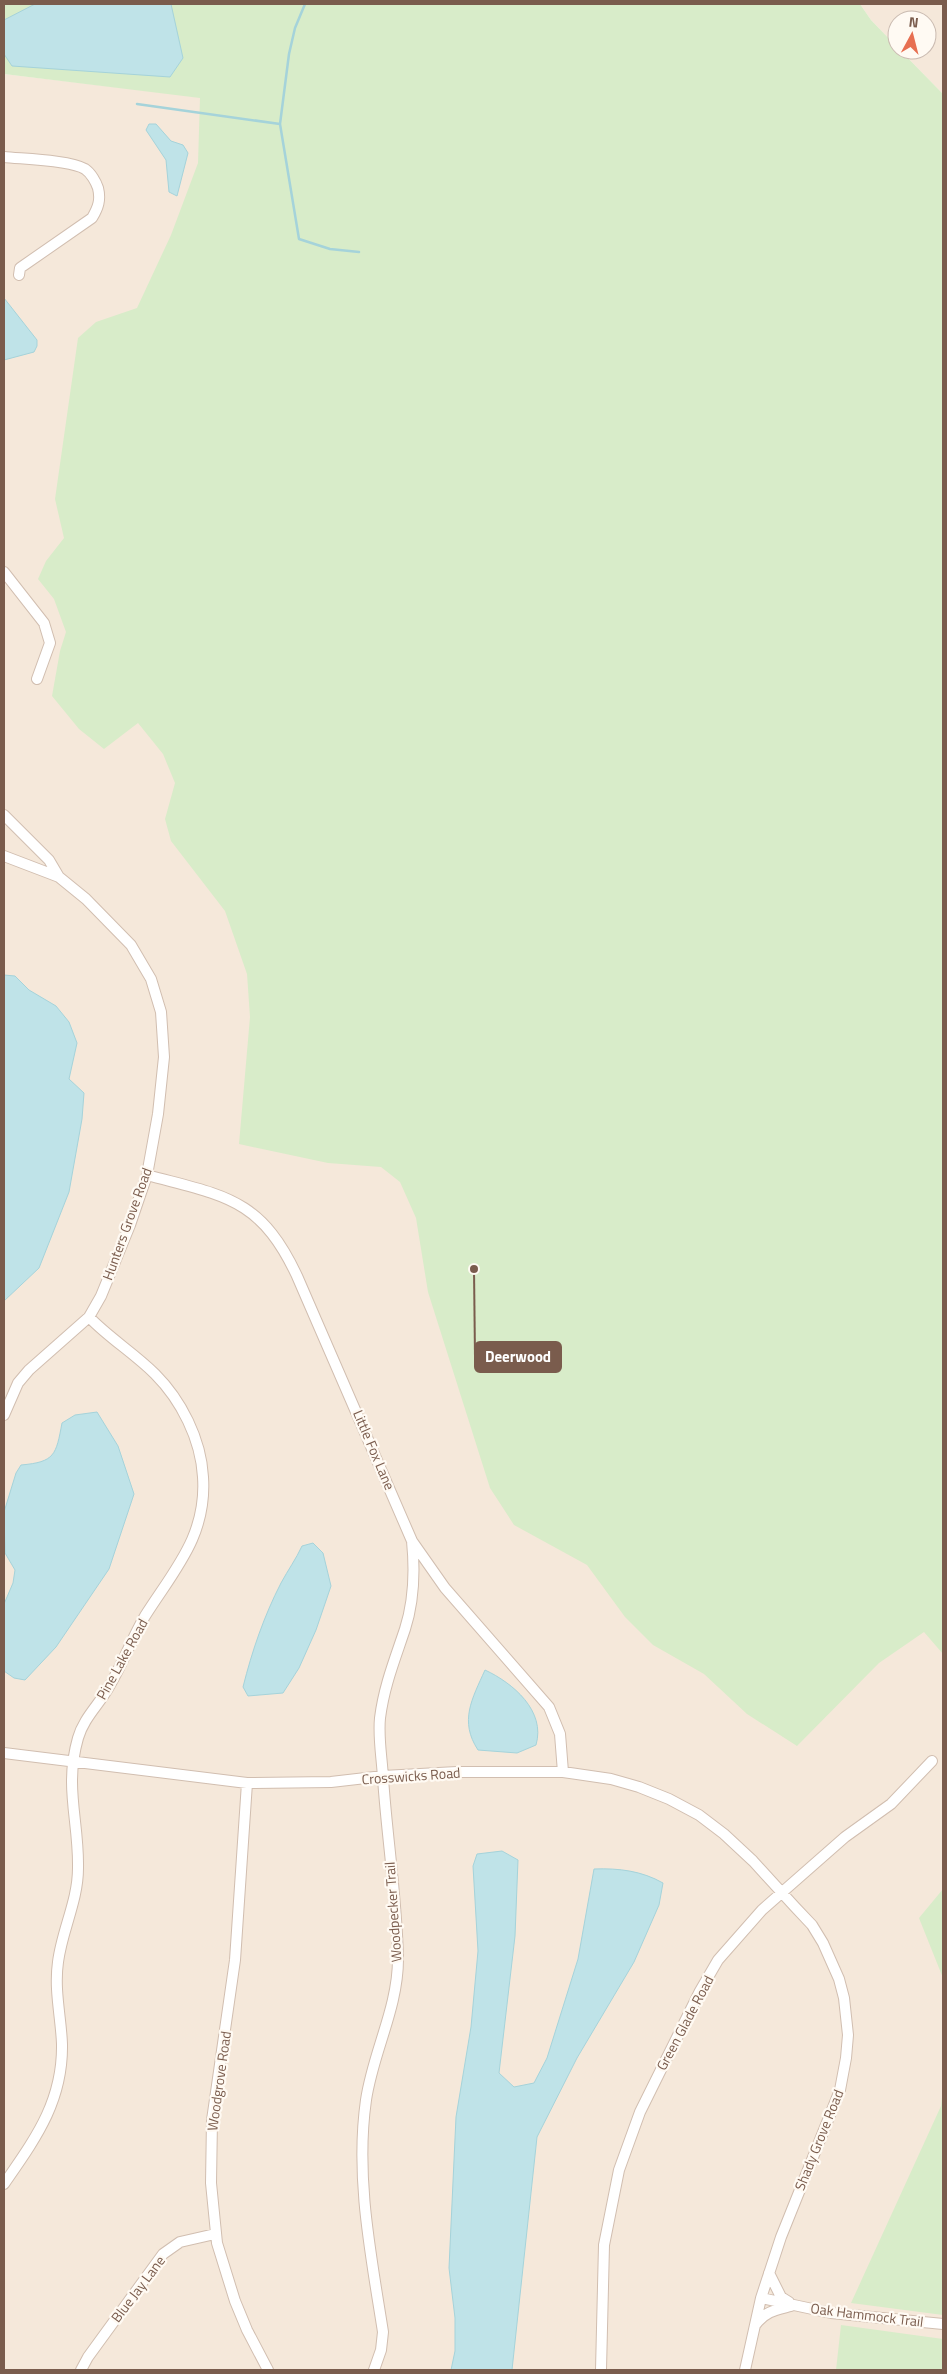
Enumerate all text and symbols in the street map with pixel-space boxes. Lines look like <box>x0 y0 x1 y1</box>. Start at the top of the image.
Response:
north arrow <box>887 10 937 60</box>
text: N <box>908 11 920 33</box>
street label: Hunters Grove Road <box>96 1165 157 1283</box>
callout: Deerwood <box>475 1342 561 1372</box>
text: Deerwood <box>485 1345 551 1368</box>
street label: Little Fox Lane <box>348 1407 401 1493</box>
street label: Pine Lake Road <box>91 1614 153 1703</box>
street label: Crosswicks Road <box>361 1762 461 1789</box>
street label: Woodpecker Trail <box>379 1861 406 1963</box>
street label: Green Glade Road <box>651 1972 718 2074</box>
street label: Woodgrove Road <box>201 2030 236 2132</box>
street label: Shady Grove Road <box>789 2086 848 2193</box>
street label: Blue Jay Lane <box>106 2251 170 2326</box>
street label: Oak Hammock Trail <box>809 2297 925 2332</box>

